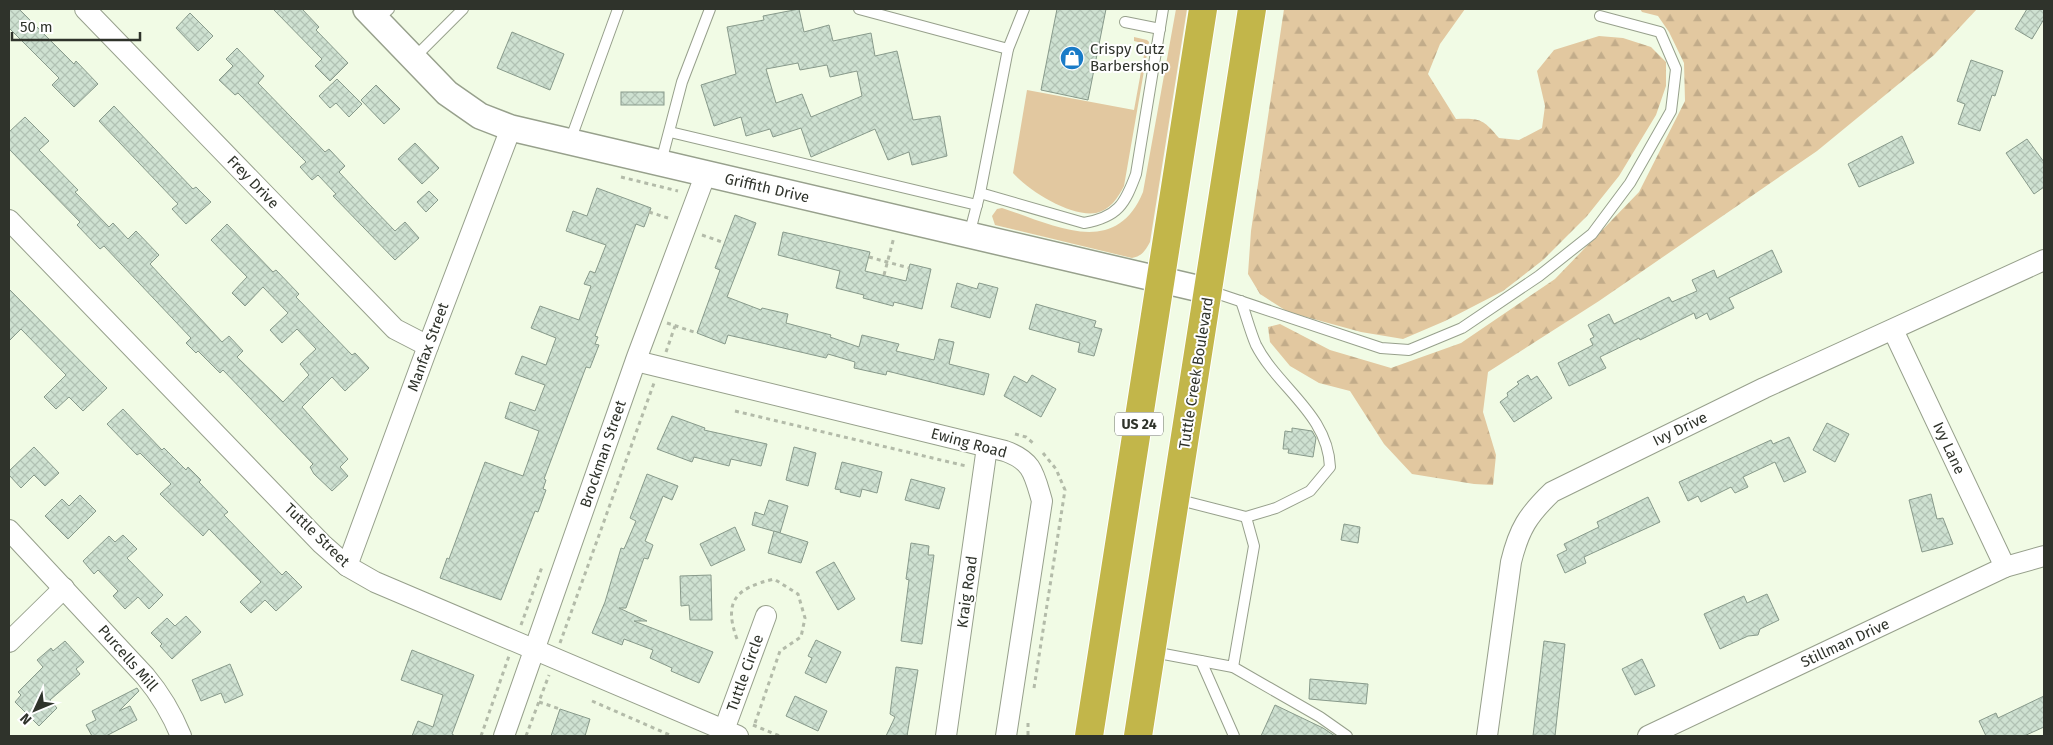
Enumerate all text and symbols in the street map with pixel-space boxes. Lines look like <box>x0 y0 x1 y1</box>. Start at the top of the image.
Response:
scale bar <box>12 10 140 42</box>
text: 50 m <box>20 18 53 36</box>
place label: Crispy Cutz Barbershop <box>1090 40 1169 75</box>
shop icon: Crispy Cutz Barbershop <box>1059 45 1085 71</box>
street label: Frey Drive <box>223 152 283 212</box>
street label: Griffith Drive <box>723 170 811 206</box>
street label: Tuttle Creek Boulevard <box>1175 296 1217 450</box>
street label: Manfax Street <box>404 299 453 394</box>
street label: Brockman Street <box>576 397 630 510</box>
street label: Ivy Drive <box>1650 408 1710 450</box>
road number: US 24 <box>1115 412 1163 436</box>
street label: Ivy Lane <box>1929 419 1969 477</box>
street label: Ewing Road <box>929 424 1009 462</box>
street label: Tuttle Street <box>281 499 354 571</box>
street label: Kraig Road <box>953 555 981 629</box>
street label: Stillman Drive <box>1798 615 1892 671</box>
street label: Purcells Mill <box>94 621 162 695</box>
street label: Tuttle Circle <box>723 632 767 714</box>
north arrow <box>10 685 60 735</box>
text: N <box>17 709 35 728</box>

